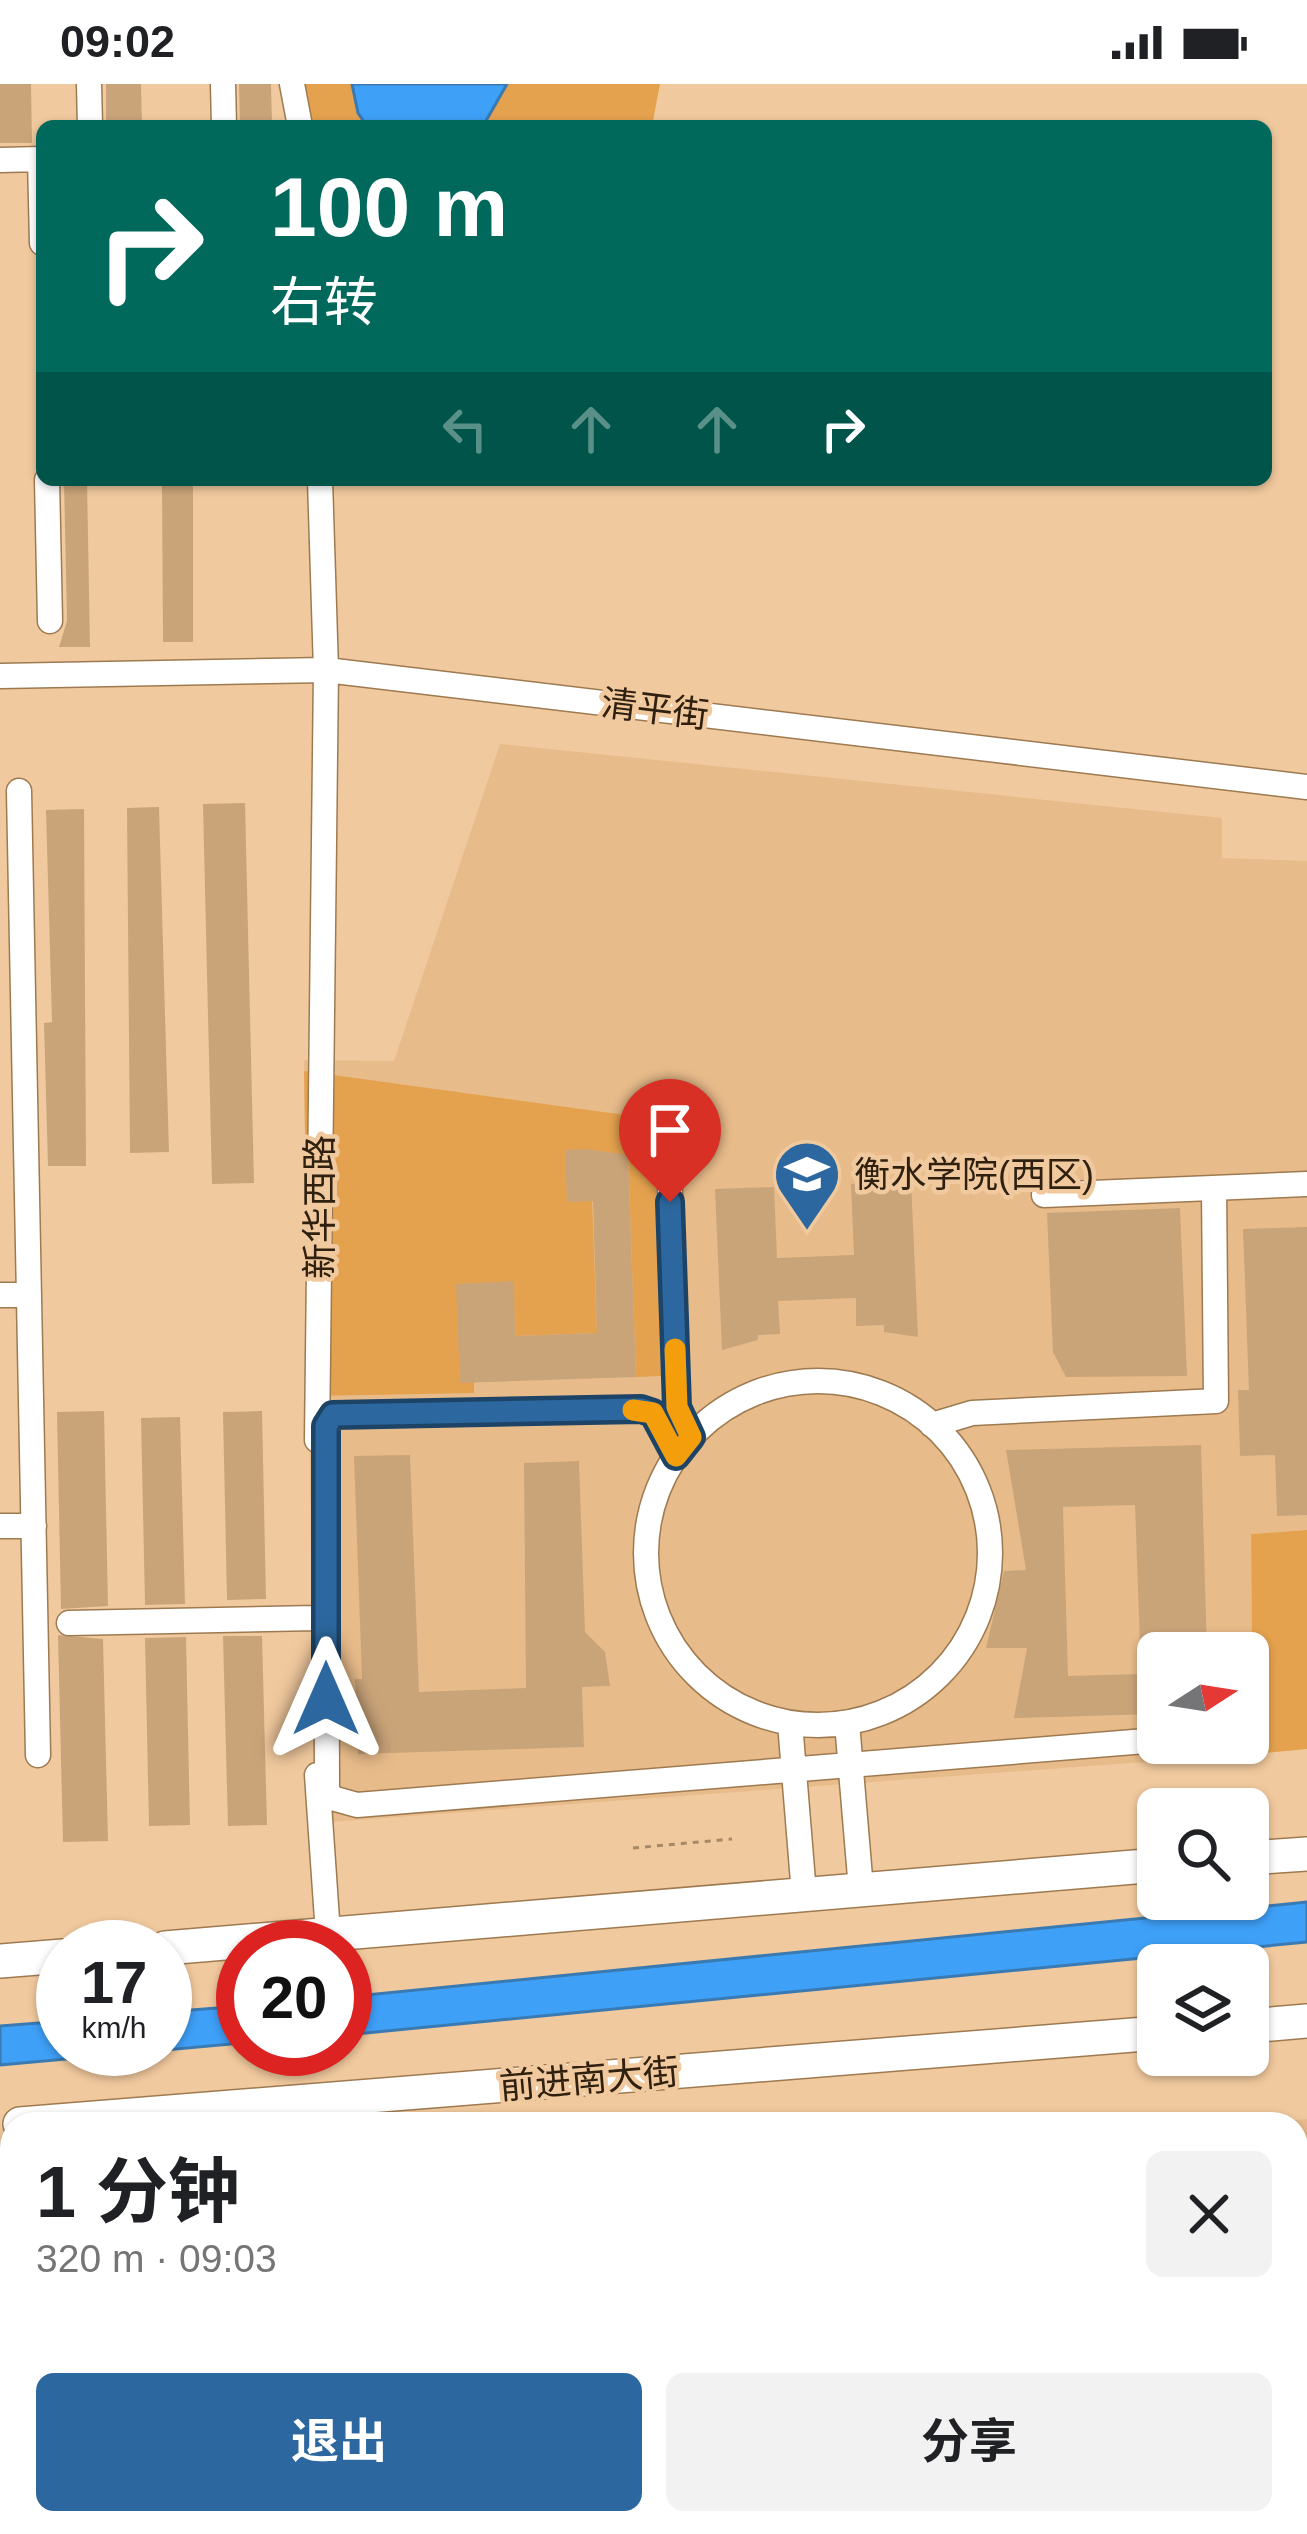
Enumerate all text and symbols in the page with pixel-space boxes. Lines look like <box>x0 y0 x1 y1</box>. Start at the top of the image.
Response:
text: 09:02 <box>60 16 175 67</box>
text: 100 m <box>270 160 508 254</box>
icon: right <box>72 168 228 324</box>
text: 右转 <box>270 272 378 332</box>
icon: left <box>432 396 498 462</box>
icon: ahead <box>558 396 624 462</box>
icon: ahead <box>684 396 750 462</box>
icon: right <box>810 396 876 462</box>
street label: 清平街 <box>599 682 711 736</box>
pin <box>619 1079 721 1202</box>
icon: arrive <box>637 1097 703 1163</box>
street label: 新华西路 <box>299 1135 340 1279</box>
school or university icon: 衡水学院(西区) <box>772 1139 842 1233</box>
place label: 衡水学院(西区) <box>854 1154 1094 1195</box>
north arrow <box>1137 1632 1269 1764</box>
map controls <box>1137 1632 1269 2076</box>
position arrow <box>263 1636 389 1762</box>
button: search <box>1137 1788 1269 1920</box>
speed limit sign: 20 <box>216 1920 372 2076</box>
button: layers <box>1137 1944 1269 2076</box>
text: 17 <box>81 1949 147 2016</box>
text: km/h <box>81 2011 147 2044</box>
street label: 前进南大街 <box>498 2051 680 2107</box>
button: close <box>1146 2151 1272 2277</box>
text: 1 分钟 <box>36 2152 240 2232</box>
text: 320 m · 09:03 <box>36 2237 277 2280</box>
button: 退出 <box>36 2373 642 2511</box>
button: 分享 <box>666 2373 1272 2511</box>

